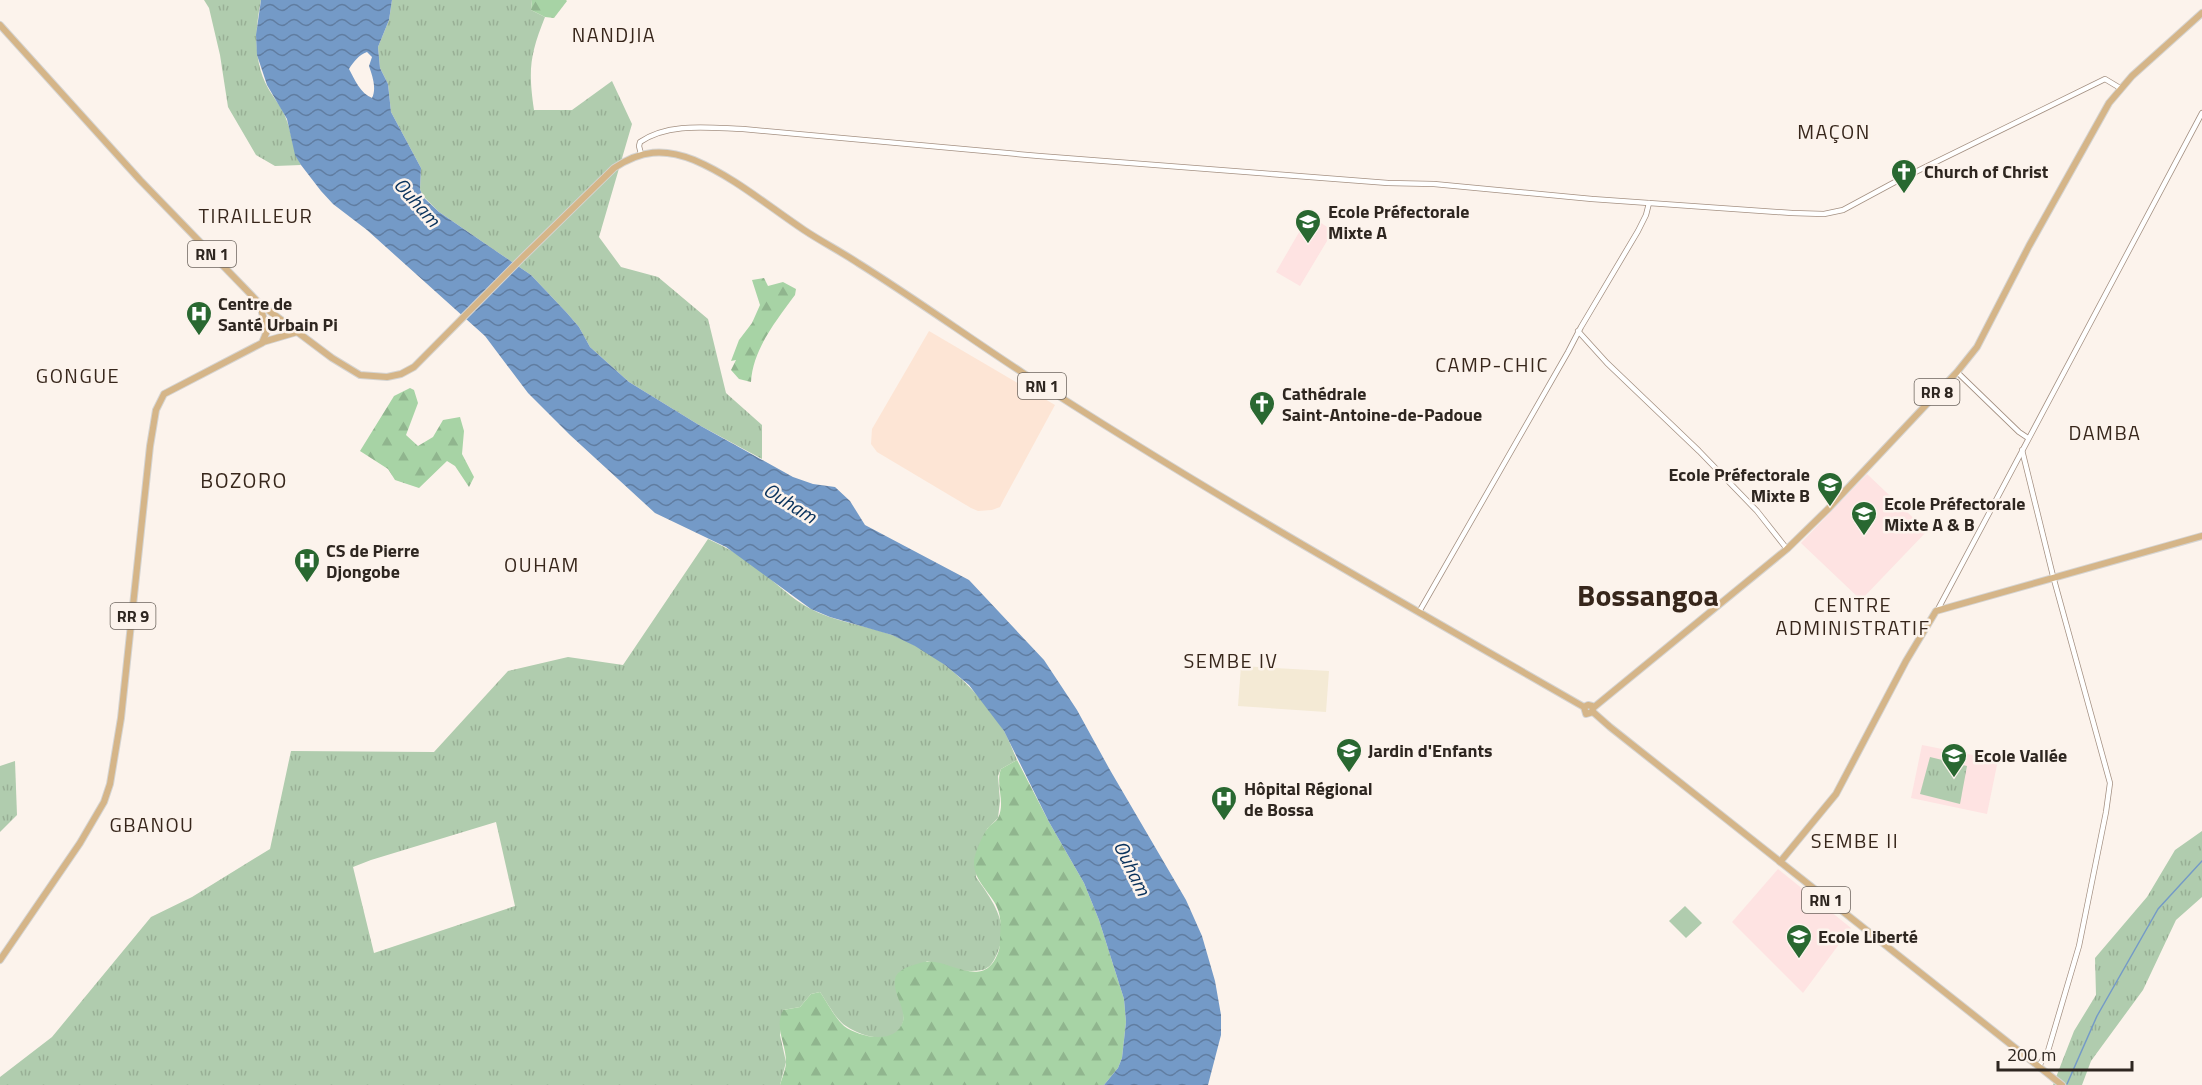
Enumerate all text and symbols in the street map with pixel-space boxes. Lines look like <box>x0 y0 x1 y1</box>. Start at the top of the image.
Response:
district label: NANDJIA <box>572 19 656 50</box>
district label: MAÇON <box>1797 116 1871 147</box>
church icon: Church of Christ <box>1889 157 1919 195</box>
place label: Church of Christ <box>1924 158 2049 185</box>
water label: Ouham <box>386 170 449 234</box>
place label: Ecole Préfectorale Mixte A <box>1328 198 1470 246</box>
district label: TIRAILLEUR <box>199 200 313 231</box>
school or university icon: Ecole Préfectorale Mixte A <box>1293 207 1323 245</box>
road number: RN 1 <box>188 241 236 267</box>
place label: Centre de Santé Urbain Pi <box>218 290 338 338</box>
hospital icon: Centre de Santé Urbain Pi <box>184 299 214 337</box>
district label: CAMP-CHIC <box>1435 349 1549 380</box>
district label: GONGUE <box>36 360 120 391</box>
road number: RN 1 <box>1018 373 1066 399</box>
road number: RR 8 <box>1914 379 1960 405</box>
place label: Cathédrale Saint-Antoine-de-Padoue <box>1282 380 1482 428</box>
church icon: Cathédrale Saint-Antoine-de-Padoue <box>1247 389 1277 427</box>
district label: DAMBA <box>2069 417 2141 448</box>
place label: Ecole Préfectorale Mixte B <box>1669 461 1810 509</box>
district label: BOZORO <box>200 464 288 496</box>
school or university icon: Ecole Préfectorale Mixte B <box>1815 470 1845 508</box>
water label: Ouham <box>757 474 823 531</box>
place label: Ecole Préfectorale Mixte A & B <box>1884 490 2026 538</box>
school or university icon: Ecole Préfectorale Mixte A & B <box>1849 499 1879 537</box>
place label: CS de Pierre Djongobe <box>326 537 420 585</box>
hospital icon: CS de Pierre Djongobe <box>292 546 322 584</box>
district label: OUHAM <box>504 549 580 580</box>
district label: Bossangoa <box>1577 572 1719 618</box>
district label: CENTRE ADMINISTRATIF <box>1776 589 1930 643</box>
road number: RR 9 <box>110 603 156 629</box>
district label: SEMBE IV <box>1183 645 1279 676</box>
school or university icon: Jardin d'Enfants <box>1334 736 1364 774</box>
place label: Jardin d'Enfants <box>1368 737 1493 764</box>
school or university icon: Ecole Vallée <box>1939 741 1969 779</box>
place label: Ecole Vallée <box>1974 742 2067 769</box>
place label: Hôpital Régional de Bossa <box>1244 775 1373 823</box>
hospital icon: Hôpital Régional de Bossa <box>1209 784 1239 822</box>
district label: GBANOU <box>110 809 194 840</box>
district label: SEMBE II <box>1811 825 1899 856</box>
water label: Ouham <box>1106 835 1159 901</box>
road number: RN 1 <box>1802 887 1850 913</box>
school or university icon: Ecole Liberté <box>1784 922 1814 960</box>
place label: Ecole Liberté <box>1818 923 1918 950</box>
scale bar <box>1998 1034 2132 1072</box>
text: 200 m <box>2007 1041 2056 1068</box>

